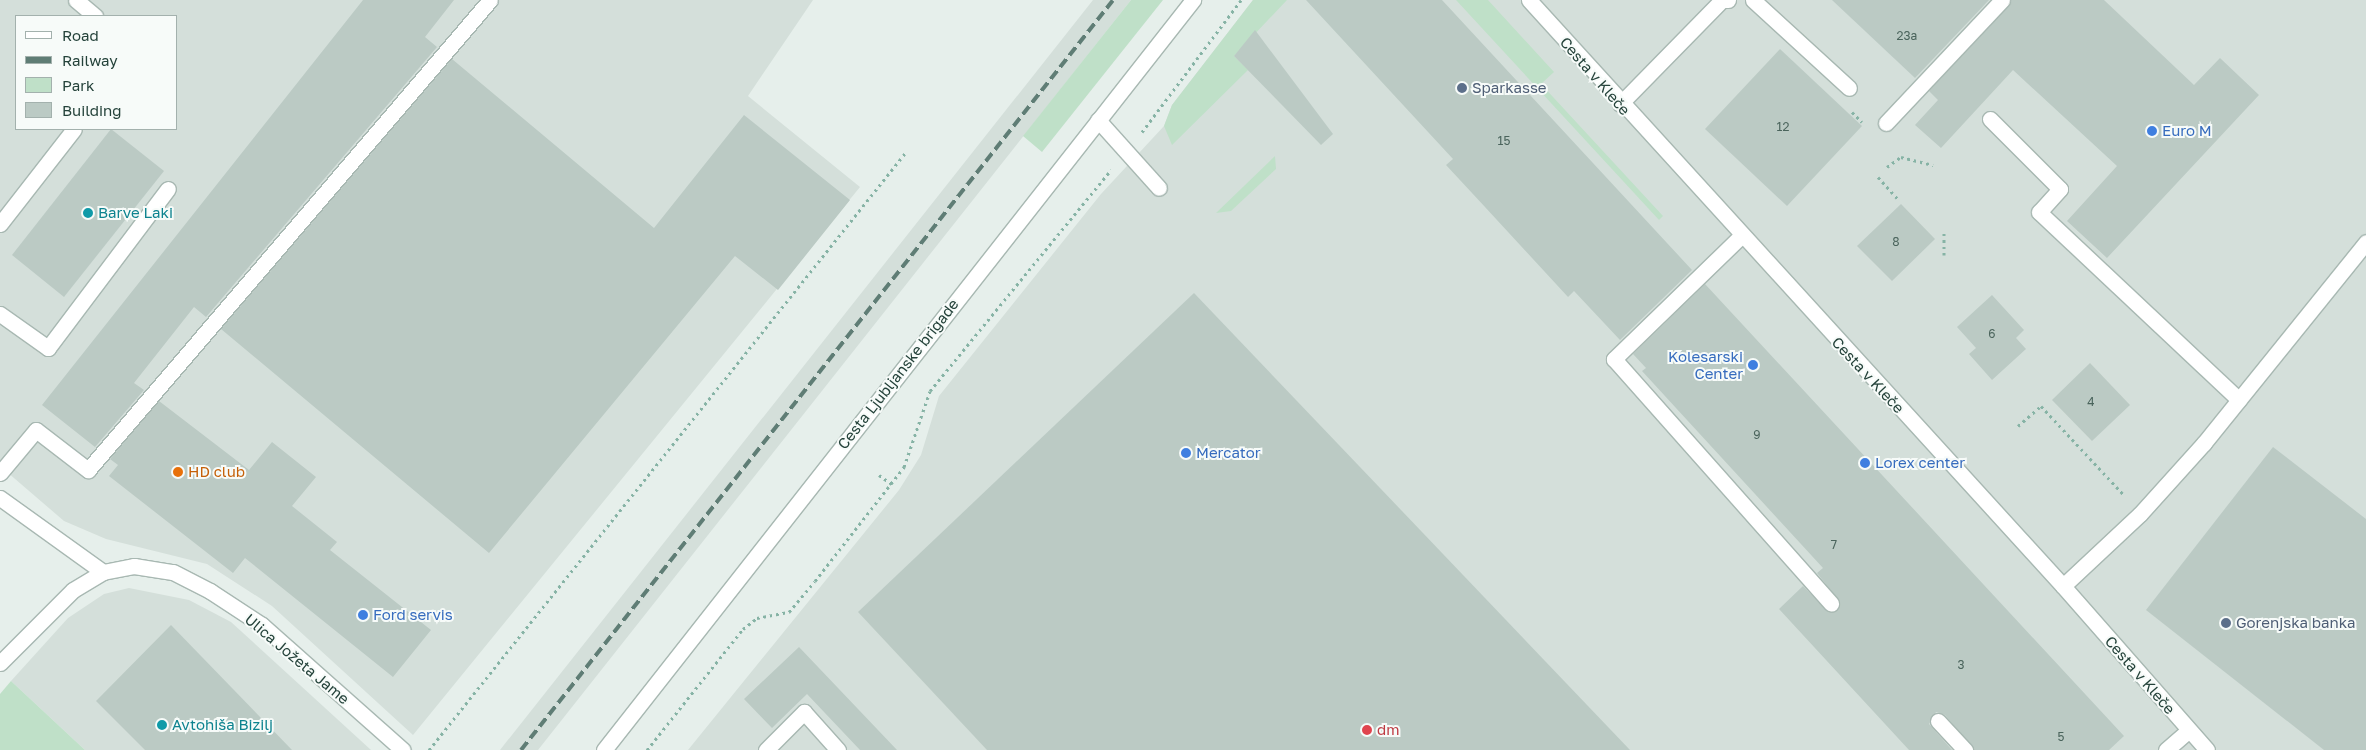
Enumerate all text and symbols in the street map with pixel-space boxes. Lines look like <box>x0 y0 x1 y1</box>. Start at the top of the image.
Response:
legend <box>15 15 178 130</box>
text: Road <box>62 26 99 44</box>
house number: 23a <box>1897 29 1917 43</box>
street label: Cesta v Kleče <box>1556 33 1634 119</box>
text: Railway <box>62 51 118 69</box>
text: Park <box>62 76 94 94</box>
place label: Sparkasse <box>1472 79 1547 97</box>
marker: Sparkasse <box>1456 82 1468 94</box>
text: Building <box>62 101 122 119</box>
house number: 12 <box>1777 120 1789 134</box>
place label: Euro M <box>2162 122 2212 140</box>
marker: Euro M <box>2146 125 2158 137</box>
house number: 15 <box>1498 134 1510 148</box>
place label: Barve Laki <box>98 204 173 222</box>
marker: Barve Laki <box>82 207 94 219</box>
house number: 8 <box>1892 235 1900 249</box>
street label: Cesta Ljubljanske brigade <box>834 295 962 453</box>
house number: 6 <box>1988 327 1996 341</box>
street label: Cesta v Kleče <box>1828 333 1908 417</box>
place label: Kolesarski Center <box>1668 347 1743 382</box>
marker: Kolesarski Center <box>1747 359 1759 371</box>
house number: 4 <box>2087 395 2095 409</box>
house number: 9 <box>1753 428 1761 442</box>
place label: Mercator <box>1196 444 1261 462</box>
marker: Mercator <box>1180 447 1192 459</box>
place label: Lorex center <box>1875 454 1965 472</box>
marker: Lorex center <box>1859 457 1871 469</box>
place label: HD club <box>188 463 245 481</box>
marker: HD club <box>172 466 184 478</box>
house number: 7 <box>1831 538 1837 552</box>
place label: Ford servis <box>373 606 453 624</box>
marker: Ford servis <box>357 609 369 621</box>
street label: Ulica Jožeta Jame <box>241 610 353 708</box>
place label: Gorenjska banka <box>2236 614 2355 632</box>
marker: Gorenjska banka <box>2220 617 2232 629</box>
street label: Cesta v Kleče <box>2101 632 2179 718</box>
house number: 3 <box>1957 658 1965 672</box>
place label: Avtohiša Bizilj <box>172 716 273 734</box>
marker: Avtohiša Bizilj <box>156 719 168 731</box>
place label: dm <box>1377 721 1399 739</box>
marker: dm <box>1361 724 1373 736</box>
house number: 5 <box>2058 730 2064 744</box>

